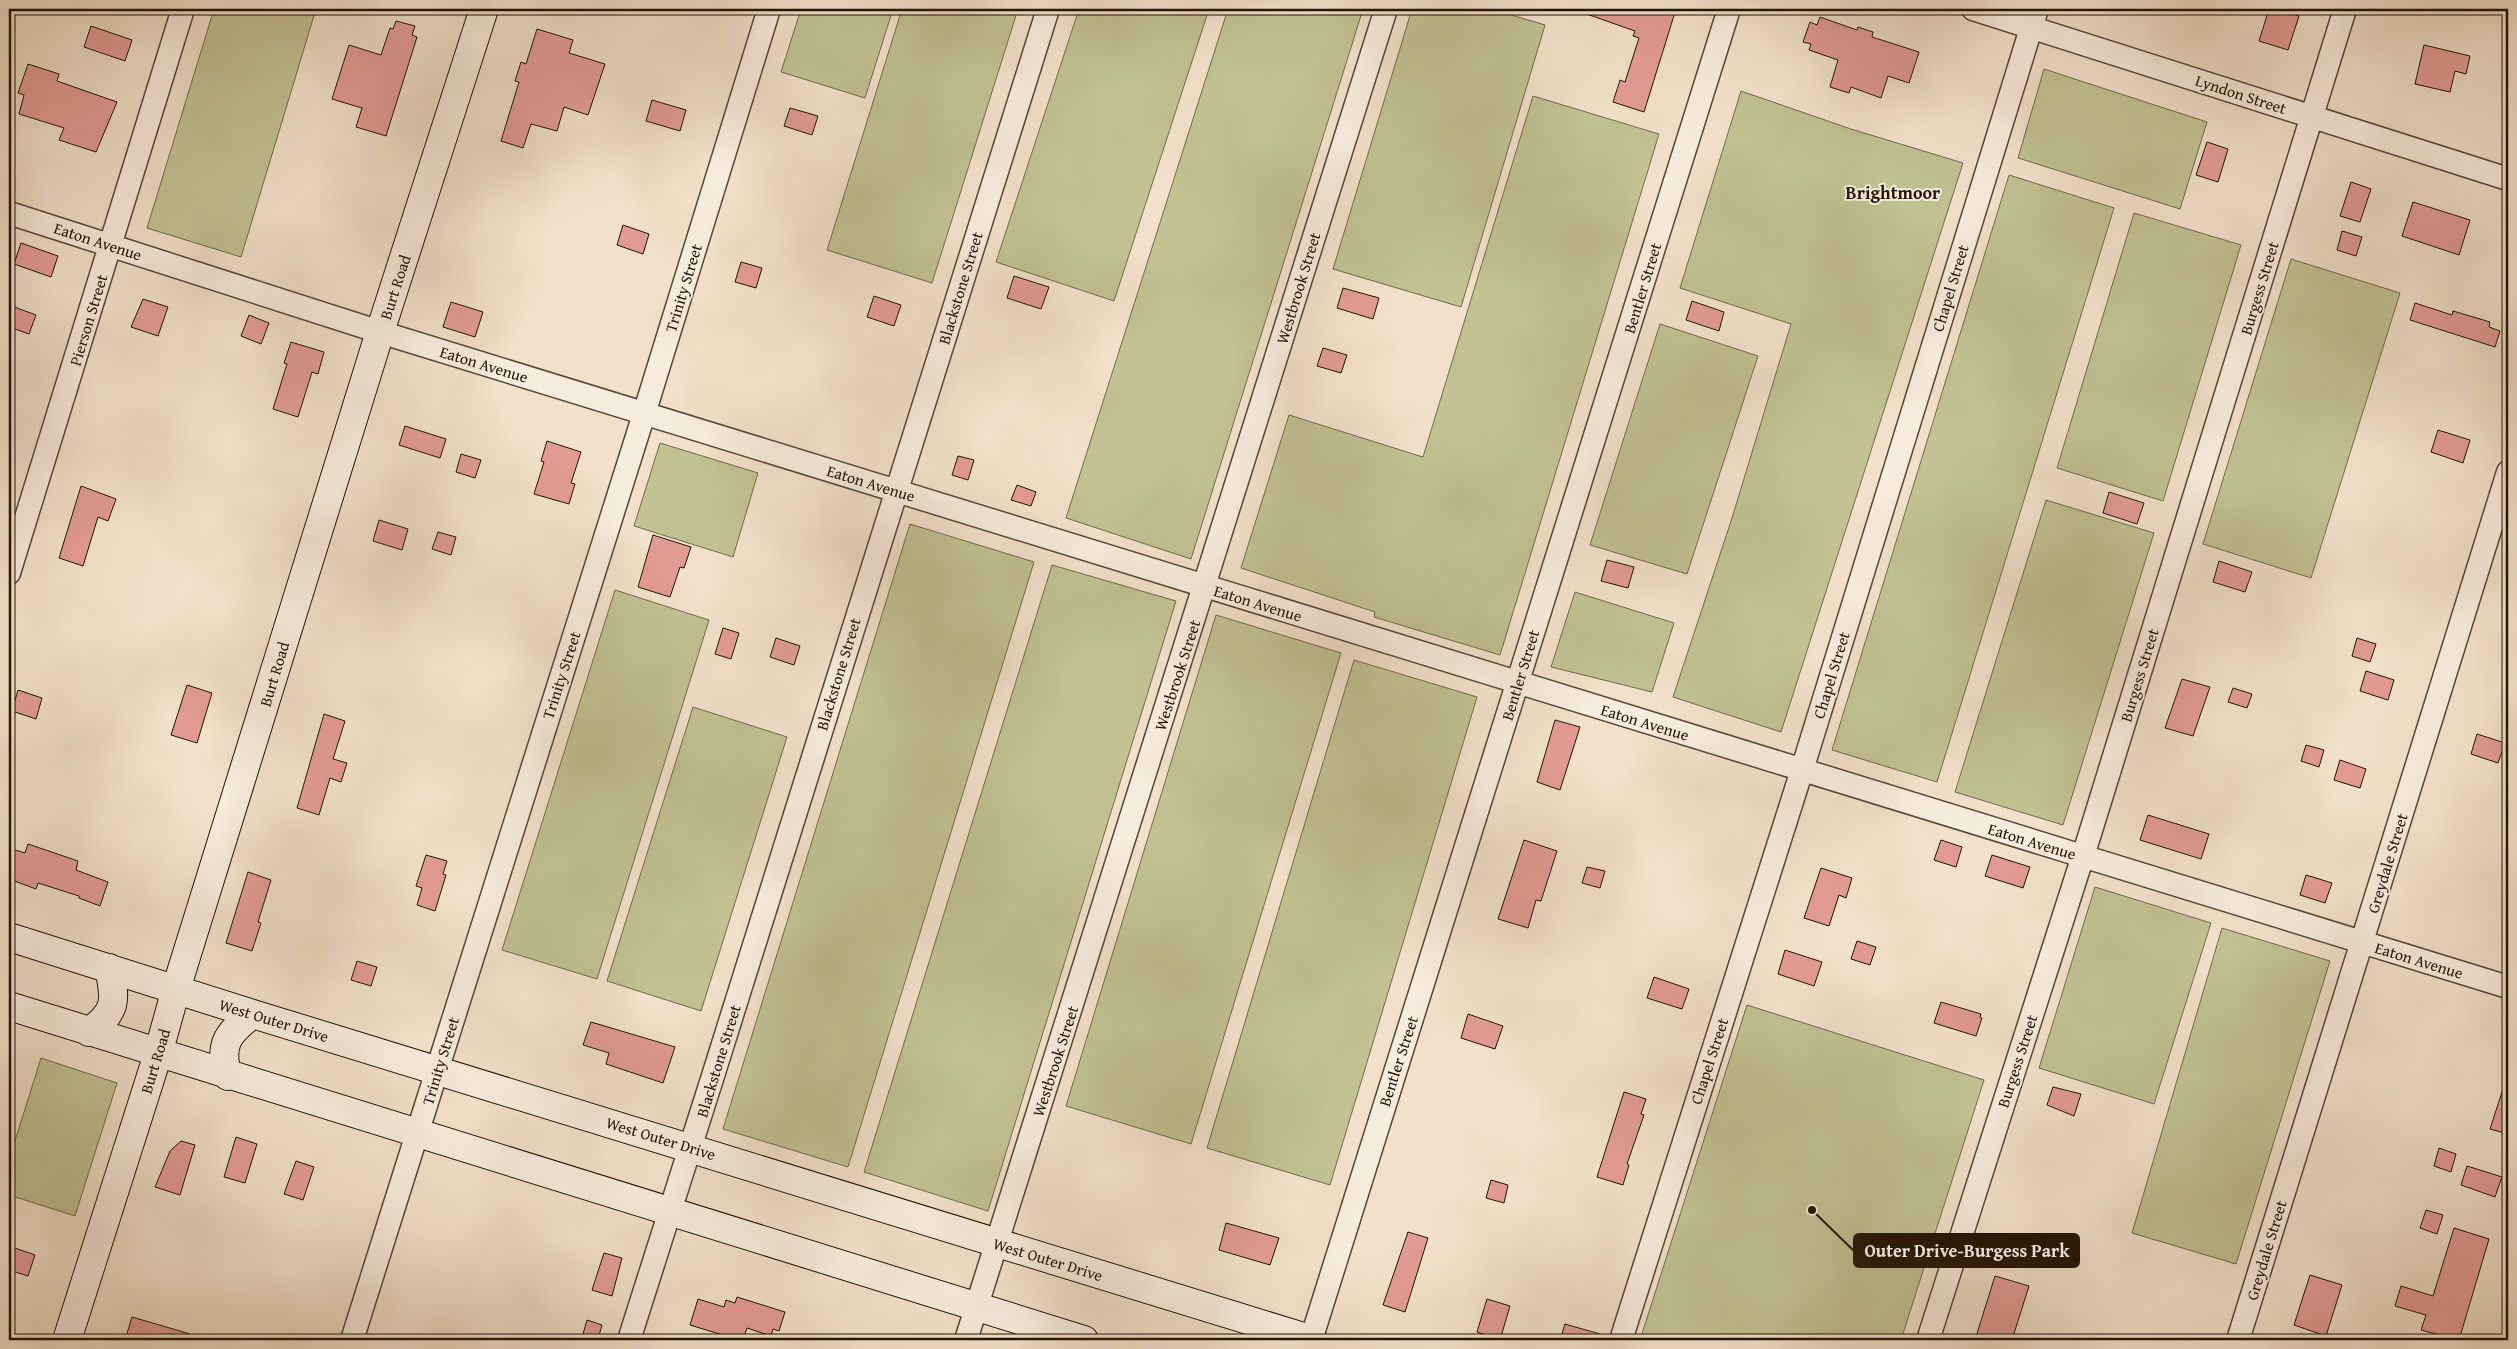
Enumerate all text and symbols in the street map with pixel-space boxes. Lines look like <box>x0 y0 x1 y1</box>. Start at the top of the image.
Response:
street label: Lyndon Street <box>2192 68 2290 120</box>
district label: Brightmoor <box>1846 179 1941 206</box>
street label: Eaton Avenue <box>51 216 145 266</box>
street label: Blackstone Street <box>931 228 989 347</box>
street label: Westbrook Street <box>1270 229 1326 347</box>
street label: Burgess Street <box>2233 238 2285 338</box>
street label: Bentler Street <box>1617 239 1667 336</box>
street label: Trinity Street <box>658 241 708 335</box>
street label: Chapel Street <box>1925 241 1975 334</box>
street label: Burt Road <box>373 251 417 323</box>
street label: Pierson Street <box>63 271 113 369</box>
street label: Eaton Avenue <box>437 339 531 389</box>
street label: Eaton Avenue <box>824 458 918 508</box>
street label: Eaton Avenue <box>1211 578 1305 628</box>
street label: Blackstone Street <box>809 614 867 733</box>
street label: Westbrook Street <box>1148 616 1206 734</box>
street label: Burgess Street <box>2113 625 2165 725</box>
street label: Bentler Street <box>1495 626 1545 723</box>
street label: Trinity Street <box>536 628 587 722</box>
street label: Chapel Street <box>1806 628 1856 721</box>
street label: Burt Road <box>253 638 295 710</box>
street label: Eaton Avenue <box>1598 697 1692 747</box>
street label: Greydale Street <box>2360 810 2414 916</box>
street label: Eaton Avenue <box>1985 816 2079 866</box>
street label: Eaton Avenue <box>2372 935 2466 985</box>
street label: West Outer Drive <box>216 992 332 1048</box>
street label: Blackstone Street <box>689 1001 747 1120</box>
street label: Westbrook Street <box>1026 1002 1084 1120</box>
street label: Burgess Street <box>1991 1011 2043 1111</box>
street label: Bentler Street <box>1372 1012 1424 1109</box>
street label: Trinity Street <box>415 1014 465 1108</box>
street label: Chapel Street <box>1684 1014 1734 1107</box>
street label: Burt Road <box>134 1025 176 1097</box>
street label: West Outer Drive <box>603 1110 719 1166</box>
street label: Greydale Street <box>2239 1197 2293 1303</box>
street label: West Outer Drive <box>990 1231 1106 1287</box>
callout: Outer Drive-Burgess Park <box>1854 1234 2079 1267</box>
text: Outer Drive-Burgess Park <box>1865 1237 2070 1264</box>

